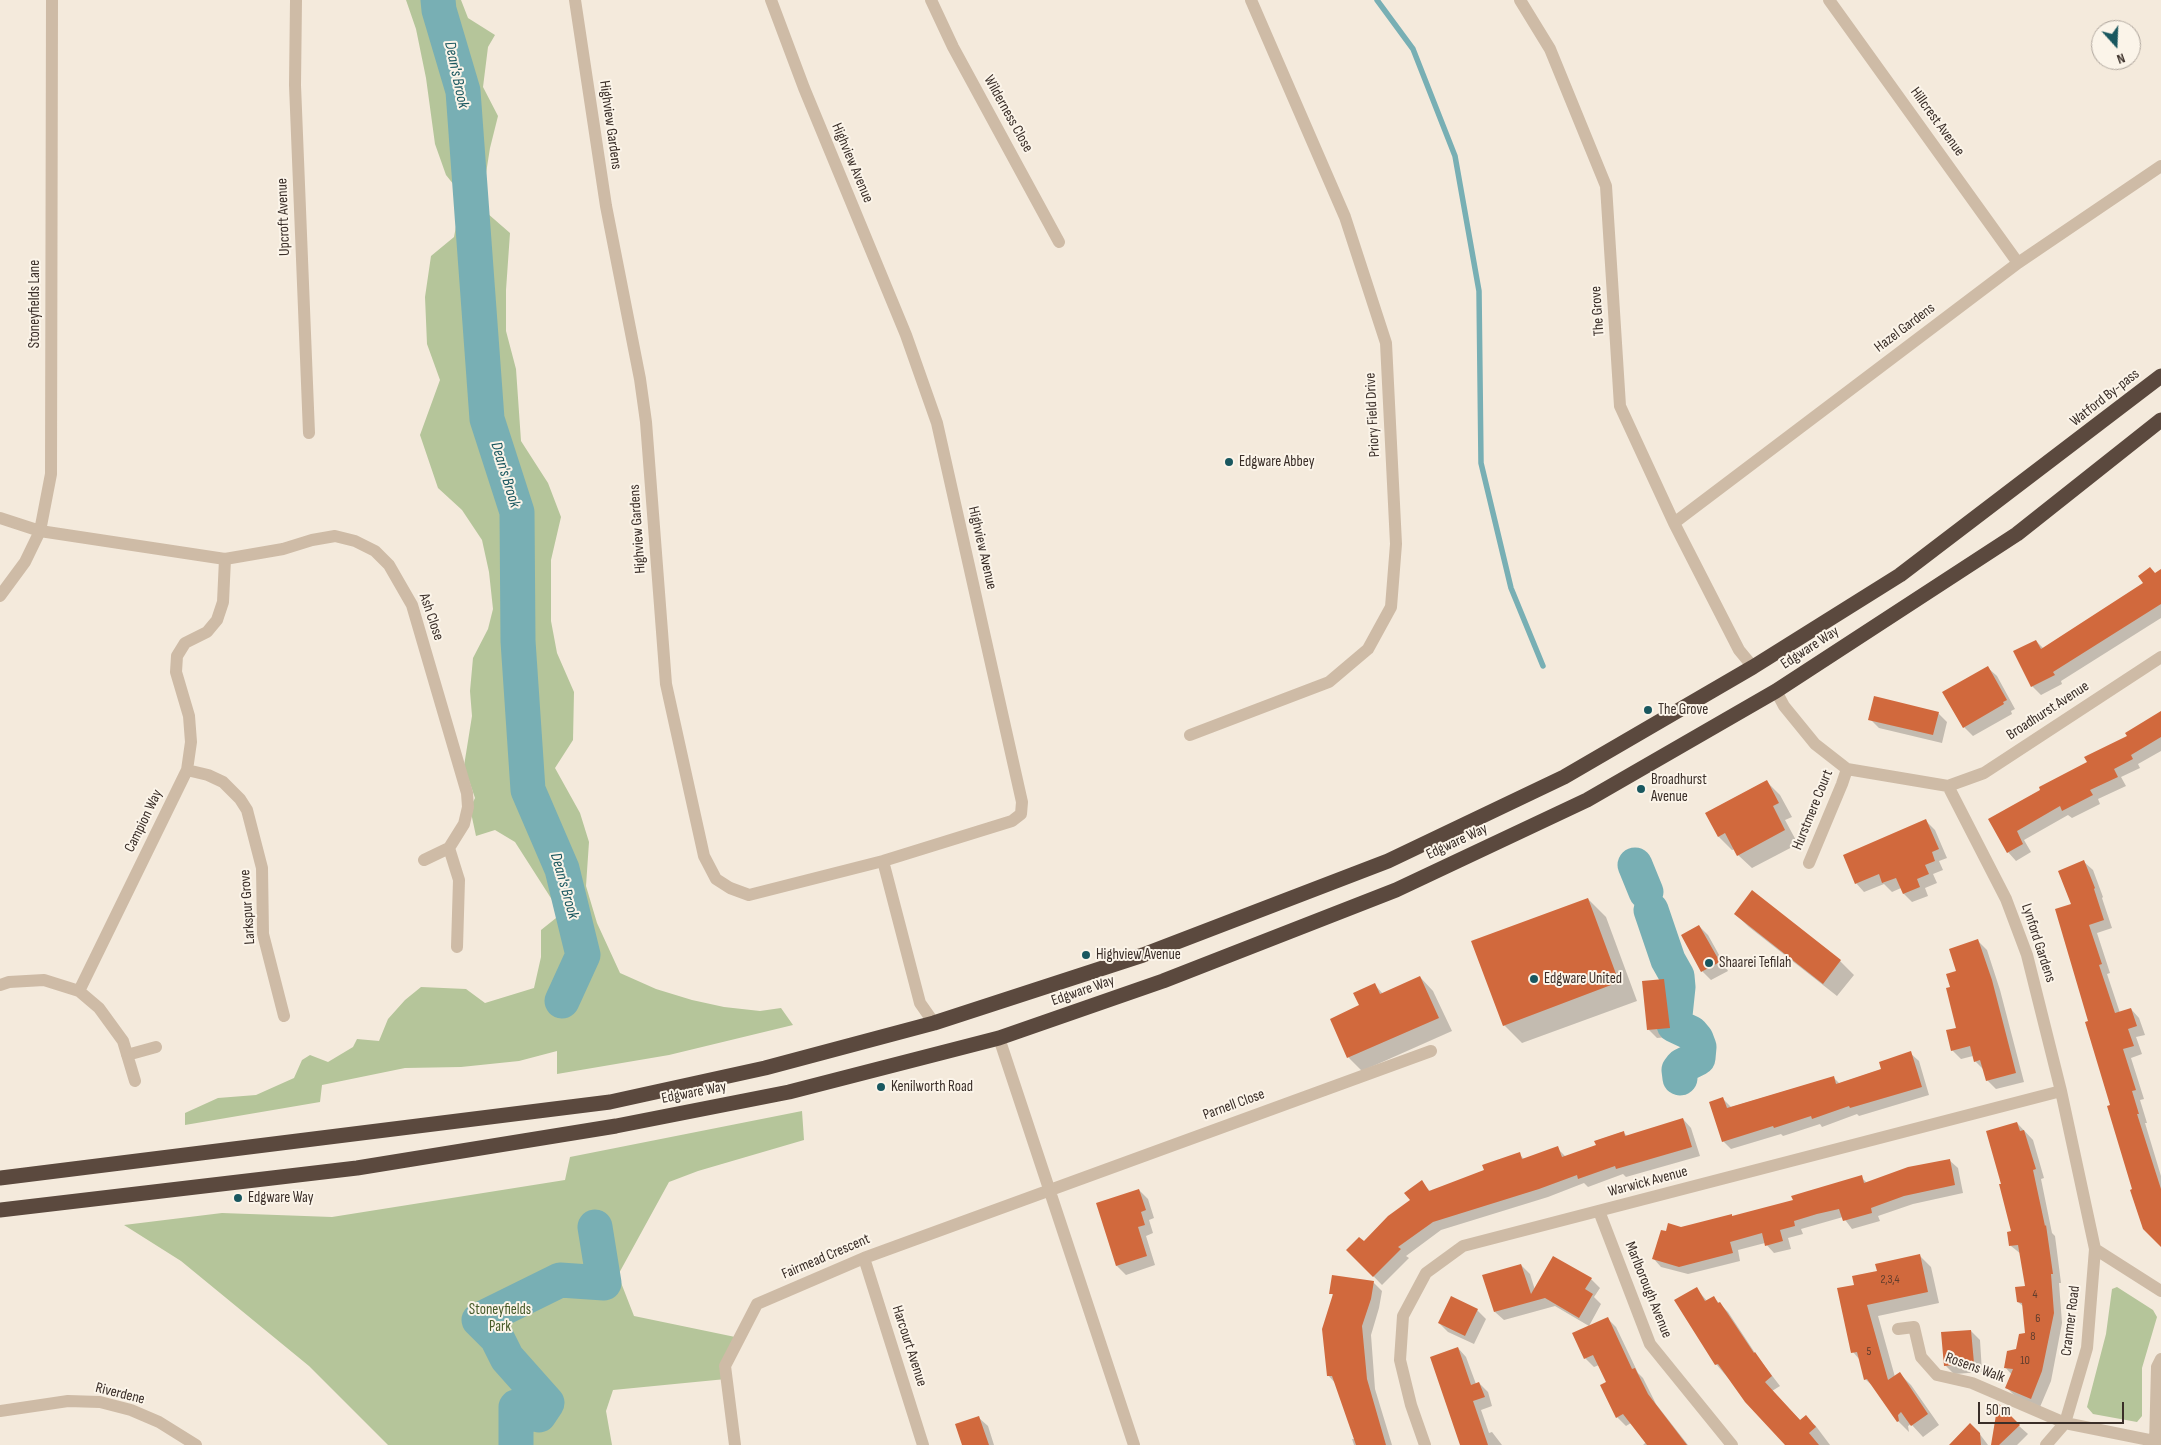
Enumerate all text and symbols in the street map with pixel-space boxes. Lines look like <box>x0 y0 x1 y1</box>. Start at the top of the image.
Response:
north arrow <box>2091 20 2141 70</box>
water label: Dean's Brook <box>440 40 472 110</box>
text: N <box>2115 49 2127 68</box>
street label: Wilderness Close <box>980 72 1036 156</box>
street label: Highview Gardens <box>595 79 625 171</box>
street label: Hillcrest Avenue <box>1906 84 1968 160</box>
street label: Highview Avenue <box>827 120 877 206</box>
street label: Upcroft Avenue <box>274 178 294 256</box>
street label: Stoneyfields Lane <box>26 260 44 348</box>
street label: The Grove <box>1587 285 1609 337</box>
street label: Hazel Gardens <box>1871 299 1939 357</box>
street label: Watford By-pass <box>2067 365 2143 431</box>
street label: Priory Field Drive <box>1362 372 1384 458</box>
water label: Dean's Brook <box>486 440 524 510</box>
place label: Edgware Abbey <box>1239 453 1314 471</box>
marker: Edgware Abbey <box>1223 456 1235 468</box>
street label: Highview Gardens <box>626 484 650 574</box>
street label: Highview Avenue <box>964 505 1000 591</box>
street label: Ash Close <box>415 591 447 643</box>
street label: Edgware Way <box>1778 623 1842 673</box>
street label: Broadhurst Avenue <box>2003 678 2093 744</box>
place label: The Grove <box>1658 701 1708 719</box>
marker: The Grove <box>1642 704 1654 716</box>
street label: Hurstmere Court <box>1789 767 1837 853</box>
place label: Broadhurst Avenue <box>1651 771 1707 806</box>
marker: Broadhurst Avenue <box>1635 783 1647 795</box>
street label: Campion Way <box>121 787 167 855</box>
street label: Edgware Way <box>1424 820 1490 864</box>
water label: Dean's Brook <box>545 851 583 921</box>
street label: Larkspur Grove <box>236 869 260 945</box>
street label: Lynford Gardens <box>2017 901 2059 985</box>
place label: Highview Avenue <box>1096 946 1181 964</box>
marker: Highview Avenue <box>1080 949 1092 961</box>
place label: Shaarei Tefilah <box>1719 954 1791 972</box>
marker: Shaarei Tefilah <box>1703 957 1715 969</box>
place label: Edgware United <box>1544 970 1622 988</box>
street label: Edgware Way <box>1049 972 1117 1010</box>
marker: Edgware United <box>1528 973 1540 985</box>
street label: Edgware Way <box>660 1078 728 1108</box>
place label: Kenilworth Road <box>891 1078 973 1096</box>
marker: Kenilworth Road <box>875 1081 887 1093</box>
street label: Parnell Close <box>1201 1086 1267 1124</box>
street label: Warwick Avenue <box>1606 1163 1690 1201</box>
place label: Edgware Way <box>248 1189 314 1207</box>
marker: Edgware Way <box>232 1192 244 1204</box>
street label: Fairmead Crescent <box>779 1230 873 1284</box>
street label: Marlborough Avenue <box>1621 1239 1675 1341</box>
house number: 2,3,4 <box>1880 1273 1900 1287</box>
street label: Cranmer Road <box>2058 1285 2084 1357</box>
house number: 4 <box>2032 1288 2038 1302</box>
park label: Stoneyfields Park <box>469 1301 531 1336</box>
street label: Harcourt Avenue <box>887 1303 931 1389</box>
house number: 6 <box>2035 1312 2041 1326</box>
house number: 8 <box>2030 1330 2036 1344</box>
house number: 5 <box>1867 1345 1871 1359</box>
street label: Rosens Walk <box>1943 1349 2007 1387</box>
house number: 10 <box>2020 1354 2030 1368</box>
street label: Riverdene <box>93 1379 147 1409</box>
scale bar <box>1981 1392 2127 1424</box>
text: 50 m <box>1986 1401 2011 1420</box>

